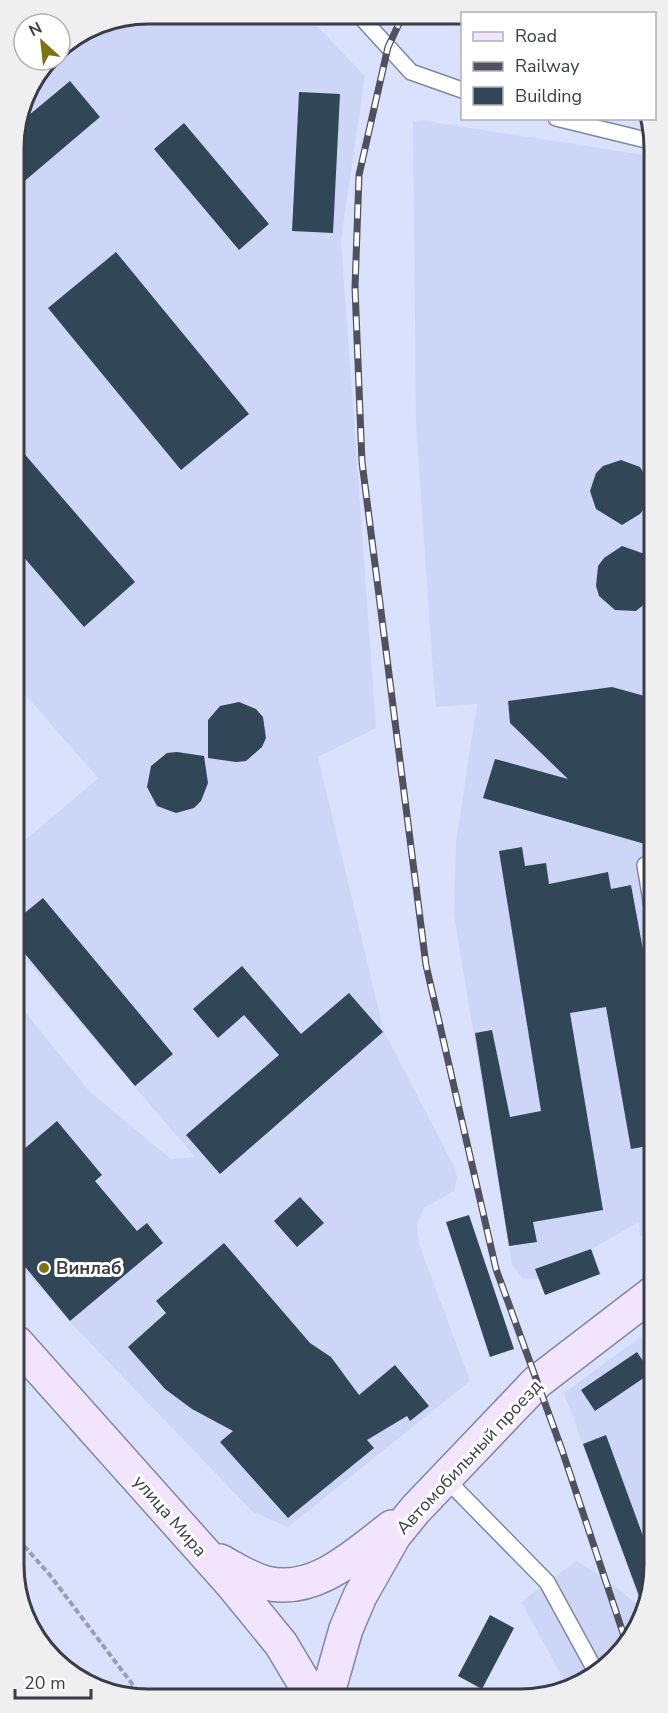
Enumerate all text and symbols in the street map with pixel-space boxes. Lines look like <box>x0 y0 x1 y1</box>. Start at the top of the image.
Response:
north arrow <box>12 12 72 72</box>
legend <box>461 12 656 120</box>
text: N <box>25 17 46 42</box>
text: Road <box>515 24 557 48</box>
text: Railway <box>515 54 580 78</box>
text: Building <box>515 84 582 108</box>
place label: Винлаб <box>56 1256 122 1280</box>
marker: Винлаб <box>37 1261 51 1275</box>
street label: Автомобильный проезд <box>391 1374 548 1540</box>
street label: улица Мира <box>128 1470 212 1562</box>
scale bar <box>15 1662 92 1700</box>
text: 20 m <box>24 1671 66 1695</box>

